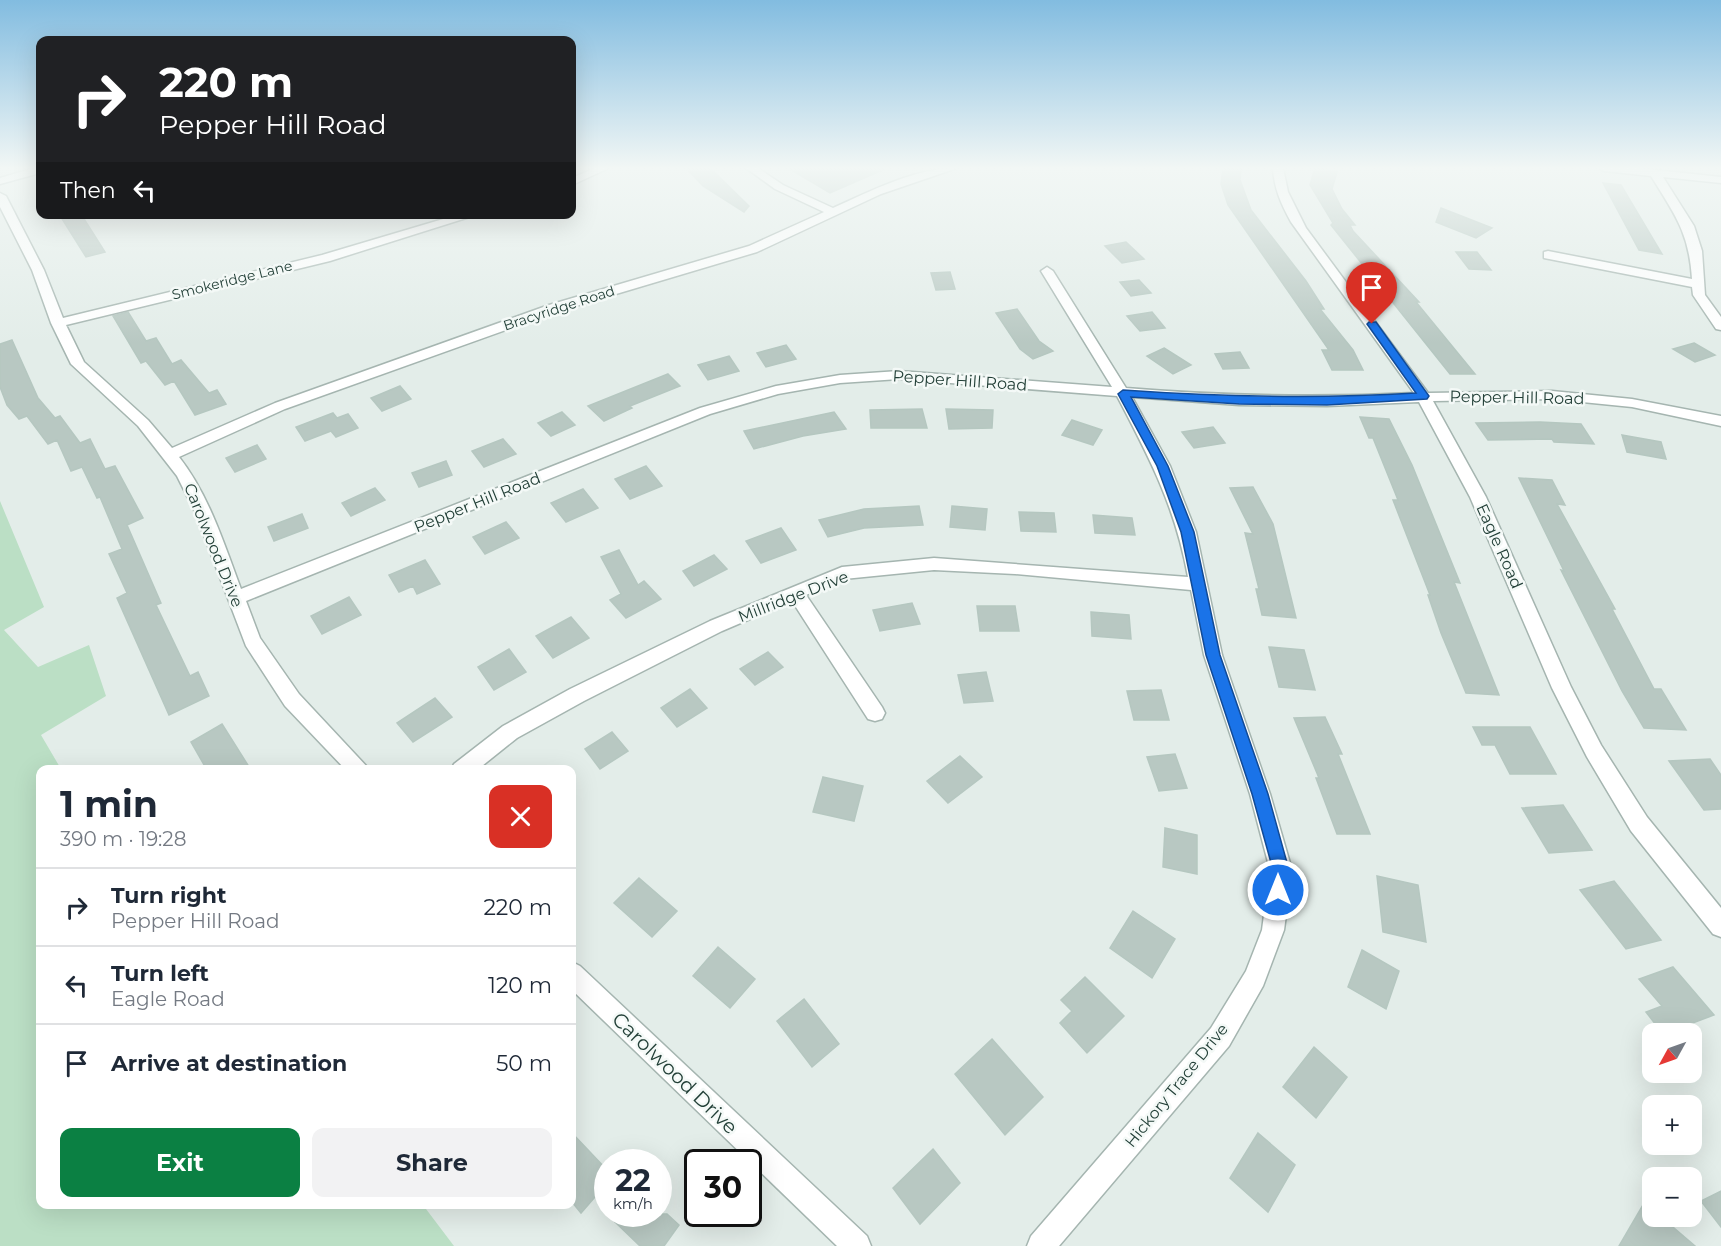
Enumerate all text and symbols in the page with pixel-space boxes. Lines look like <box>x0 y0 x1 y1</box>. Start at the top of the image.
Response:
text: 220 m <box>159 56 293 108</box>
icon: right <box>60 60 138 138</box>
text: Pepper Hill Road <box>159 108 387 141</box>
icon: left <box>128 174 161 207</box>
text: Then <box>60 177 116 204</box>
street label: Smokeridge Lane <box>170 256 294 304</box>
pin <box>1346 262 1397 324</box>
icon: arrive <box>1355 271 1388 304</box>
street label: Bracyridge Road <box>501 281 617 335</box>
street label: Pepper Hill Road <box>892 366 1028 395</box>
street label: Pepper Hill Road <box>1449 387 1585 408</box>
street label: Pepper Hill Road <box>411 468 543 537</box>
street label: Carolwood Drive <box>180 480 247 610</box>
street label: Eagle Road <box>1472 501 1527 592</box>
street label: Millridge Drive <box>735 567 851 626</box>
text: 1 min <box>60 782 158 826</box>
button: close <box>489 785 552 848</box>
text: 390 m · 19:28 <box>60 827 186 851</box>
position arrow <box>1246 858 1310 922</box>
text: Turn right <box>111 882 226 909</box>
icon: right <box>60 891 93 924</box>
text: 220 m <box>483 894 552 921</box>
text: Pepper Hill Road <box>111 909 280 933</box>
text: Turn left <box>111 960 209 987</box>
icon: left <box>60 969 93 1002</box>
text: 120 m <box>488 972 552 999</box>
text: Eagle Road <box>111 987 225 1011</box>
street label: Carolwood Drive <box>607 1007 743 1139</box>
street label: Hickory Trace Drive <box>1121 1020 1232 1151</box>
north arrow <box>1642 1023 1702 1083</box>
map controls <box>1642 1023 1702 1227</box>
icon: arrive <box>60 1047 93 1080</box>
text: Arrive at destination <box>111 1050 347 1077</box>
text: 50 m <box>496 1050 552 1077</box>
button: + <box>1642 1095 1702 1155</box>
button: Exit <box>60 1128 300 1197</box>
button: Share <box>312 1128 552 1197</box>
speed limit sign: 30 <box>684 1149 762 1227</box>
text: 22 <box>615 1162 651 1199</box>
button: − <box>1642 1167 1702 1227</box>
text: km/h <box>613 1194 653 1213</box>

